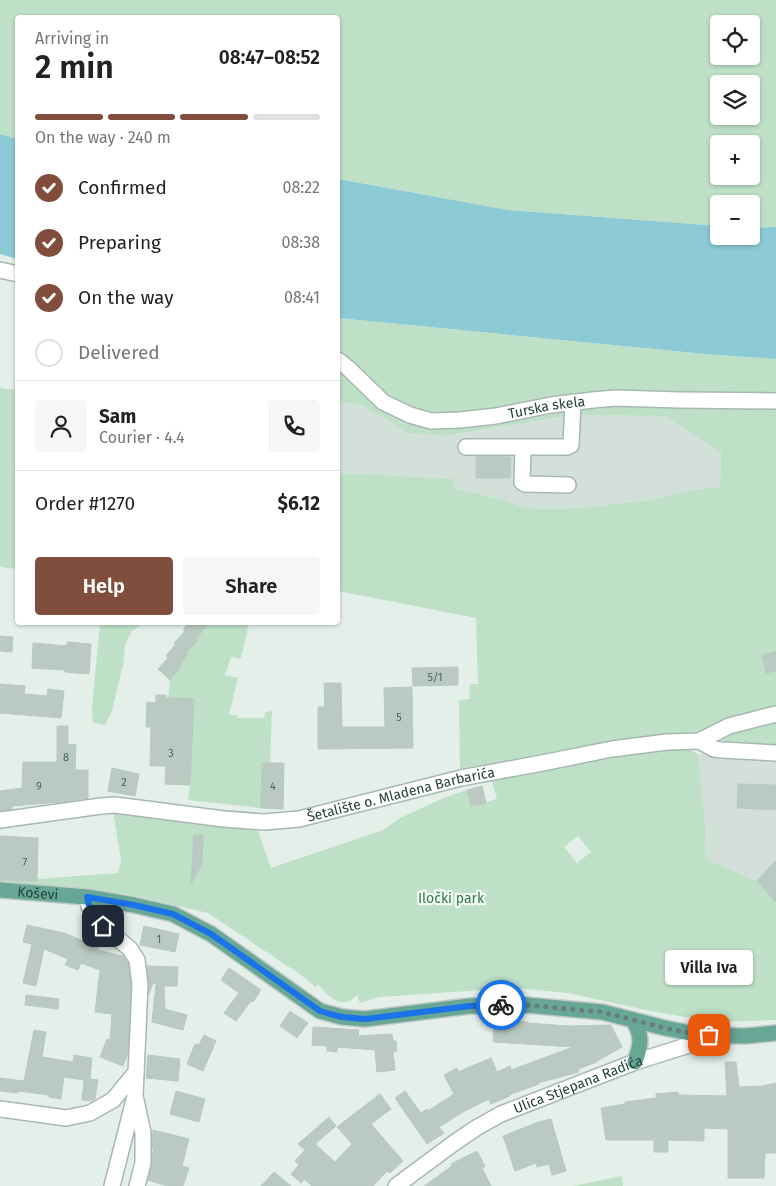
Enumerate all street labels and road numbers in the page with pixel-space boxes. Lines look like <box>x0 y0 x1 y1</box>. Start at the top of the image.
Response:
street label: Turska skela <box>507 393 586 422</box>
street label: Šetalište o. Mladena Barbarića <box>305 763 496 825</box>
street label: Koševi <box>17 883 59 903</box>
street label: Ulica Stjepana Radića <box>511 1052 645 1117</box>

